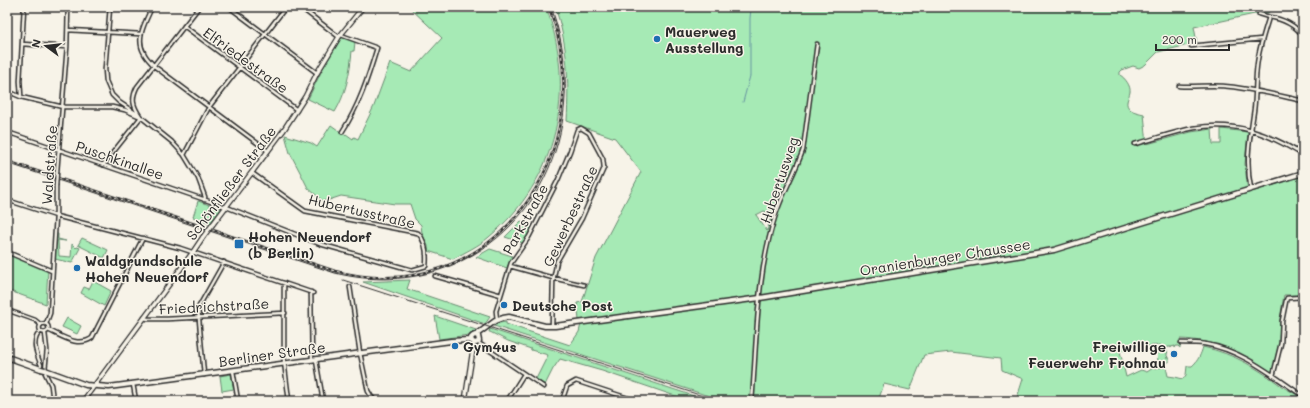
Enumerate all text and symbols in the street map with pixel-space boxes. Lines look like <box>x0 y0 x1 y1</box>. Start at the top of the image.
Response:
place label: Mauerweg Ausstellung <box>665 22 743 57</box>
street label: Elfriedestraße <box>200 23 292 97</box>
north arrow <box>26 26 66 66</box>
scale bar <box>1156 26 1229 52</box>
text: 200 m <box>1162 31 1197 47</box>
marker: Mauerweg Ausstellung <box>652 34 662 44</box>
text: N <box>28 37 44 49</box>
street label: Schönfließer Straße <box>182 122 280 244</box>
street label: Waldstraße <box>37 125 61 205</box>
street label: Hubertusweg <box>755 134 803 226</box>
street label: Puschkinallee <box>74 136 166 184</box>
street label: Gewerbestraße <box>538 162 602 270</box>
street label: Parkstraße <box>498 180 552 258</box>
street label: Hubertusstraße <box>307 189 417 233</box>
place label: Hohen Neuendorf (b Berlin) <box>248 227 372 262</box>
street label: Oranienburger Chaussee <box>858 234 1032 280</box>
marker: Hohen Neuendorf (b Berlin) <box>233 238 245 250</box>
place label: Waldgrundschule Hohen Neuendorf <box>85 251 209 286</box>
marker: Waldgrundschule Hohen Neuendorf <box>72 263 82 273</box>
street label: Friedrichstraße <box>158 294 270 318</box>
place label: Deutsche Post <box>512 296 613 315</box>
marker: Deutsche Post <box>499 300 509 310</box>
street label: Berliner Straße <box>217 337 327 371</box>
place label: Gym4us <box>463 337 516 356</box>
place label: Freiwillige Feuerwehr Frohnau <box>1028 337 1166 372</box>
marker: Gym4us <box>450 341 460 351</box>
marker: Freiwillige Feuerwehr Frohnau <box>1169 349 1179 359</box>

